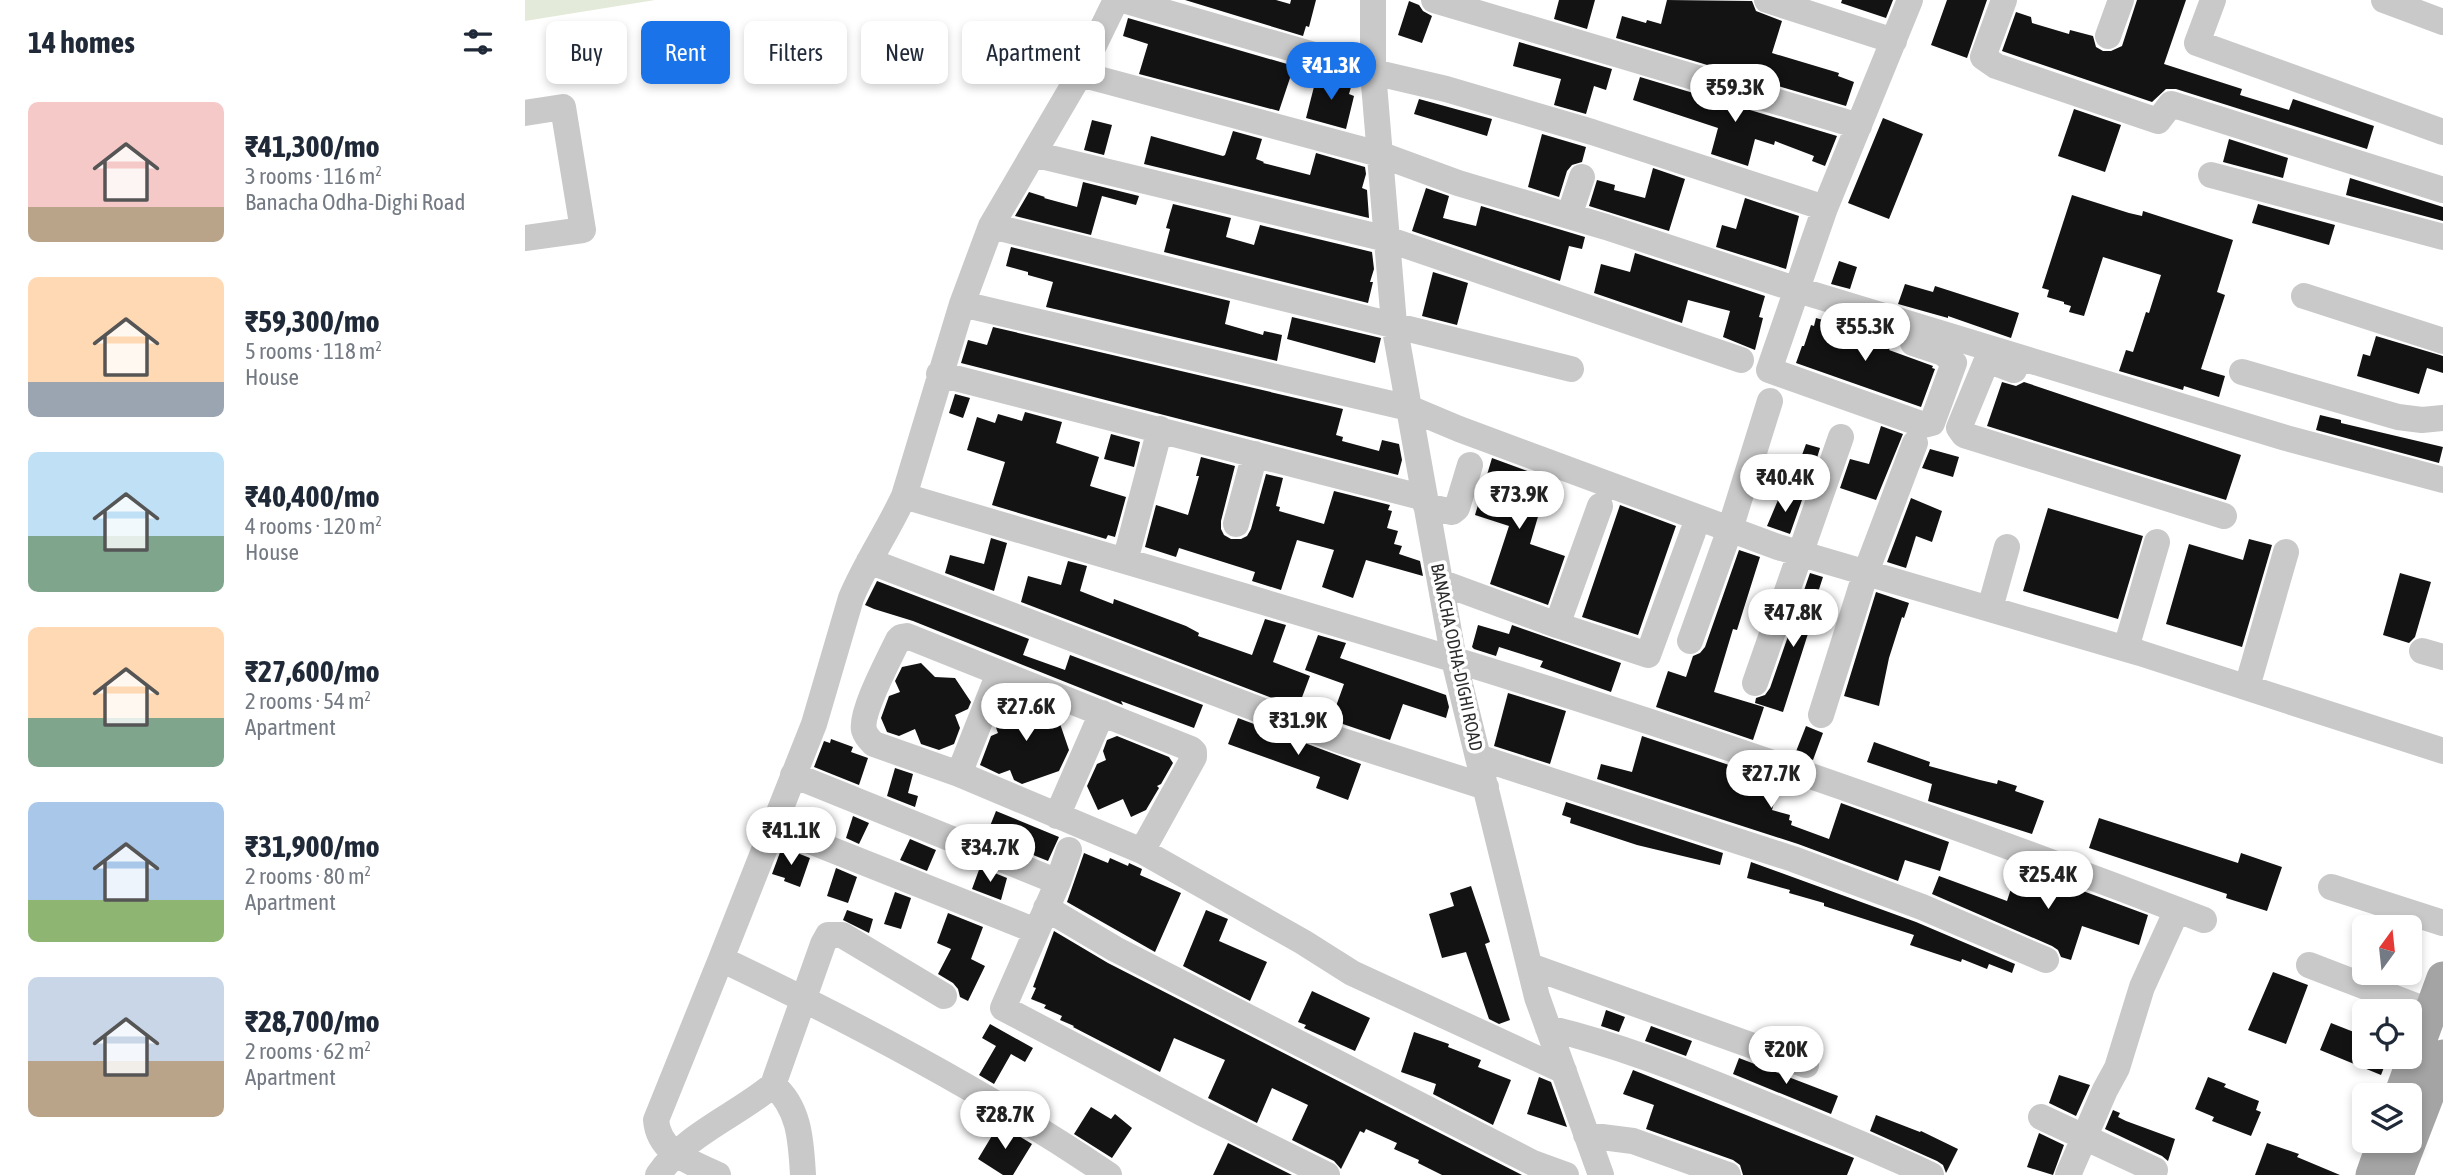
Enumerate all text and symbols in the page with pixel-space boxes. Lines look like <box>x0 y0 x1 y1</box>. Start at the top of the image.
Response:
chip: Buy <box>546 21 627 84</box>
chip: Rent <box>641 21 730 84</box>
chip: Filters <box>744 21 847 84</box>
chip: New <box>861 21 948 84</box>
chip: Apartment <box>962 21 1105 84</box>
icon: filters <box>459 23 497 61</box>
text: 14 homes <box>28 25 135 59</box>
pin: ₹41.3K <box>1274 42 1388 102</box>
text: ₹41.3K <box>1302 52 1360 78</box>
pin: ₹59.3K <box>1678 64 1792 124</box>
text: ₹59.3K <box>1706 74 1764 100</box>
text: ₹41,300/mo <box>245 129 380 163</box>
icon: home <box>84 130 168 214</box>
text: 3 rooms · 116 m² <box>245 163 382 189</box>
text: Banacha Odha-Dighi Road <box>245 189 465 215</box>
text: ₹59,300/mo <box>245 304 380 338</box>
pin: ₹55.3K <box>1808 304 1922 363</box>
icon: home <box>84 305 168 389</box>
text: ₹55.3K <box>1836 313 1894 339</box>
text: 5 rooms · 118 m² <box>245 338 382 364</box>
text: House <box>245 364 299 390</box>
pin: ₹40.4K <box>1728 454 1842 514</box>
text: ₹40.4K <box>1756 464 1814 490</box>
pin: ₹73.9K <box>1462 472 1576 531</box>
text: ₹40,400/mo <box>245 479 380 513</box>
icon: home <box>84 480 168 564</box>
text: ₹73.9K <box>1490 481 1548 507</box>
text: 4 rooms · 120 m² <box>245 513 382 539</box>
text: House <box>245 539 299 565</box>
street label: BANACHA ODHA-DIGHI ROAD <box>1427 561 1487 753</box>
pin: ₹47.8K <box>1736 590 1850 649</box>
text: ₹47.8K <box>1764 599 1822 625</box>
text: ₹27,600/mo <box>245 654 380 688</box>
icon: home <box>84 655 168 739</box>
pin: ₹27.6K <box>969 684 1083 743</box>
text: 2 rooms · 54 m² <box>245 688 371 714</box>
text: ₹27.6K <box>997 693 1055 719</box>
pin: ₹31.9K <box>1241 698 1355 757</box>
text: ₹31.9K <box>1269 707 1327 733</box>
text: Apartment <box>245 714 336 740</box>
pin: ₹27.7K <box>1714 750 1828 810</box>
text: ₹27.7K <box>1742 760 1800 786</box>
pin: ₹41.1K <box>734 808 848 867</box>
text: ₹41.1K <box>762 817 820 843</box>
pin: ₹34.7K <box>933 824 1047 884</box>
text: ₹31,900/mo <box>245 829 380 863</box>
icon: home <box>84 830 168 914</box>
text: ₹34.7K <box>961 834 1019 860</box>
pin: ₹25.4K <box>1991 852 2105 911</box>
text: ₹25.4K <box>2019 861 2077 887</box>
text: 2 rooms · 80 m² <box>245 863 371 889</box>
text: Apartment <box>245 889 336 915</box>
north arrow <box>2352 915 2422 985</box>
map controls <box>2352 915 2422 1153</box>
button: locate <box>2352 999 2422 1069</box>
text: ₹28,700/mo <box>245 1004 380 1038</box>
icon: home <box>84 1005 168 1089</box>
pin: ₹20K <box>1745 1026 1827 1086</box>
text: ₹20K <box>1765 1036 1807 1062</box>
text: 2 rooms · 62 m² <box>245 1038 371 1064</box>
text: Apartment <box>245 1064 336 1090</box>
button: layers <box>2352 1083 2422 1153</box>
pin: ₹28.7K <box>948 1092 1062 1151</box>
text: ₹28.7K <box>976 1101 1034 1127</box>

